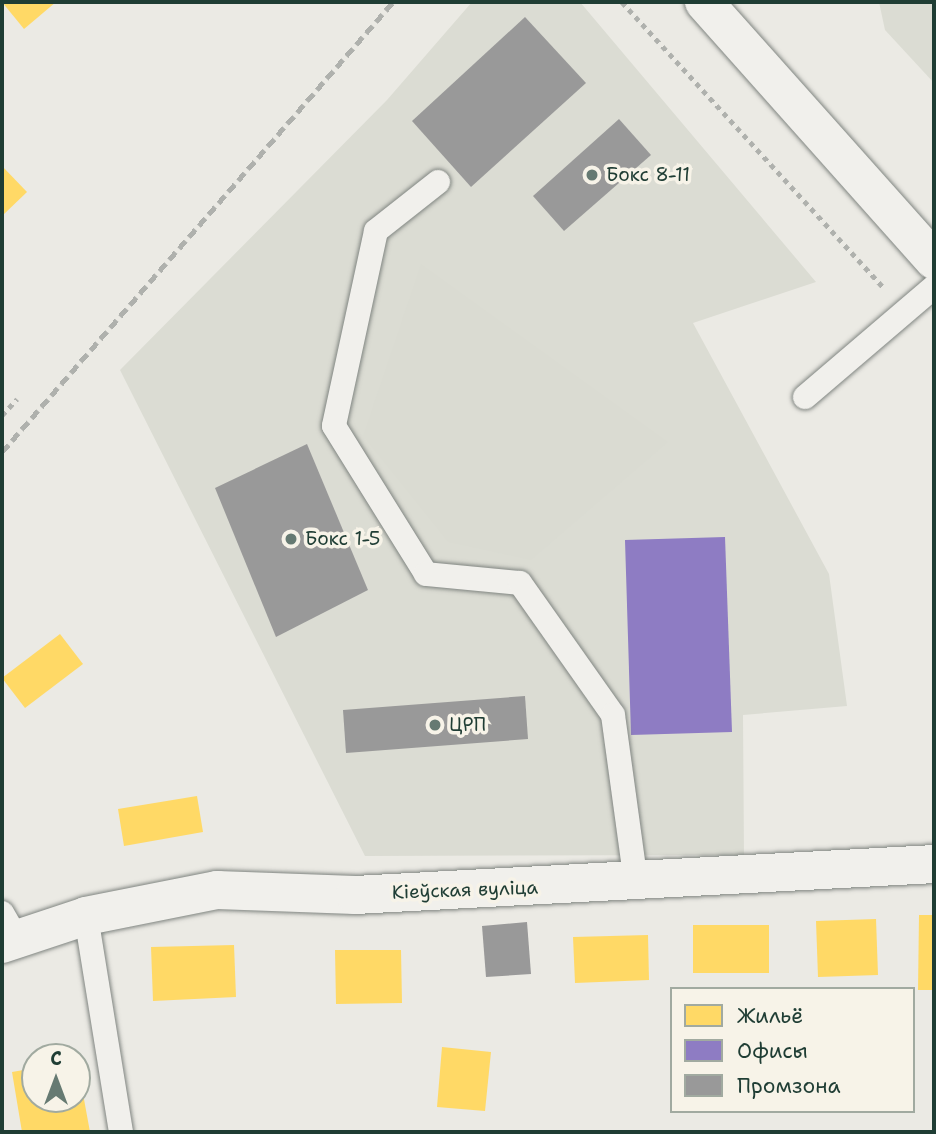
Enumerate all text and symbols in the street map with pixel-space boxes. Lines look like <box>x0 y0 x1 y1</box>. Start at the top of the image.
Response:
place label: Бокс 8-11 <box>606 164 690 186</box>
marker: Бокс 8-11 <box>584 167 600 183</box>
place label: Бокс 1-5 <box>305 528 380 550</box>
marker: Бокс 1-5 <box>283 531 299 547</box>
place label: ЦРП <box>449 714 486 736</box>
marker: ЦРП <box>427 717 443 733</box>
street label: Кіеўская вуліца <box>391 876 539 904</box>
legend <box>670 987 915 1113</box>
text: Жильё <box>737 1002 803 1030</box>
text: Офисы <box>737 1037 808 1065</box>
north arrow <box>21 1043 91 1113</box>
text: С <box>50 1046 62 1071</box>
text: Промзона <box>737 1072 840 1100</box>

